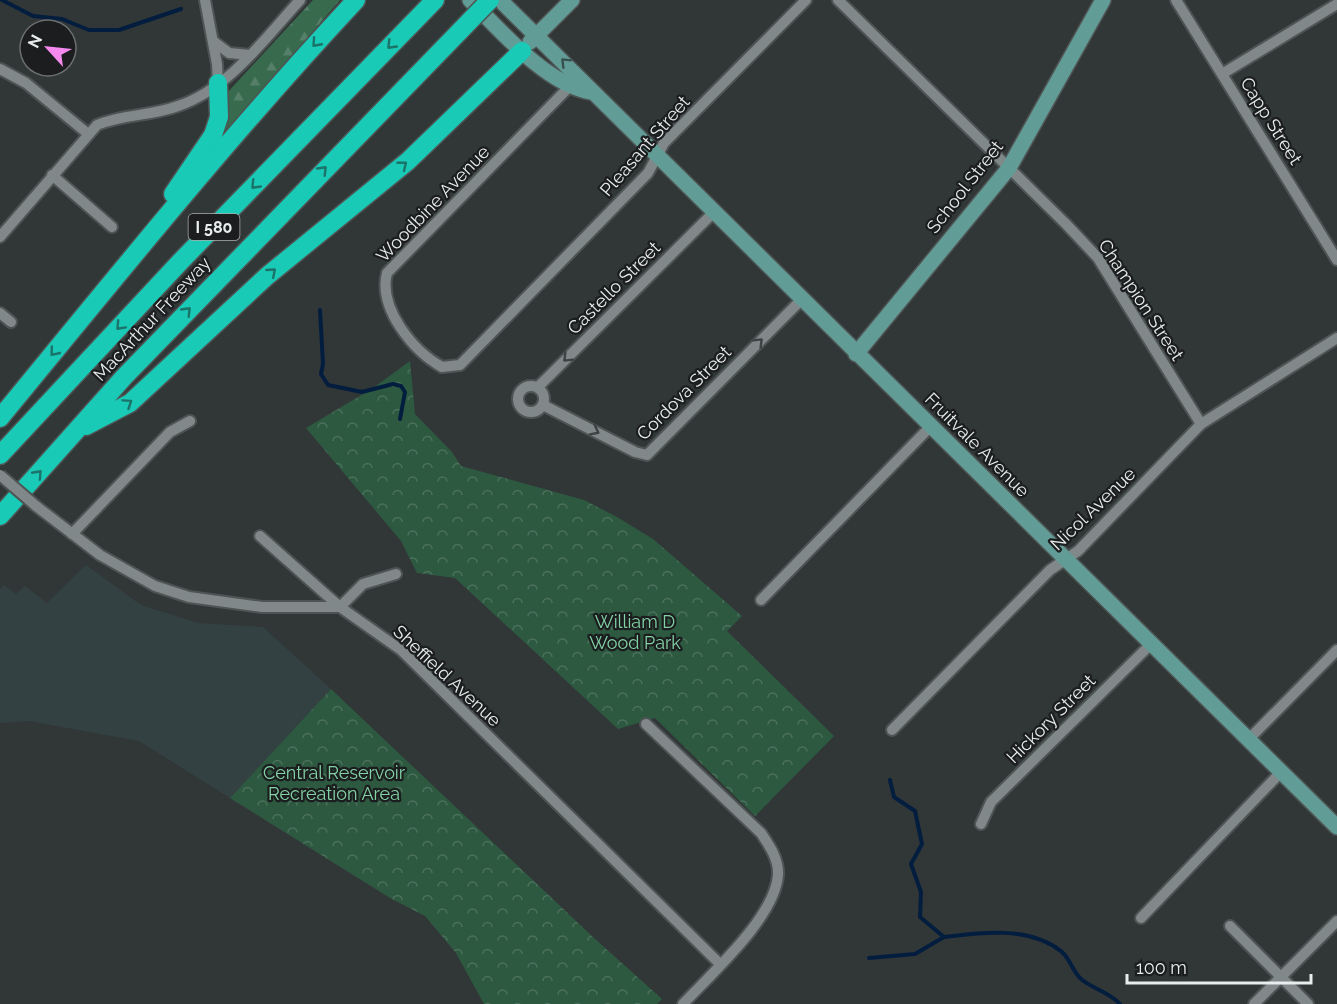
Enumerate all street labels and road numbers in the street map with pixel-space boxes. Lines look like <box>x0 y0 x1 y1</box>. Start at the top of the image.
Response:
street label: Capp Street <box>1236 73 1307 168</box>
street label: Pleasant Street <box>595 91 694 200</box>
street label: School Street <box>922 136 1007 237</box>
street label: Woodbine Avenue <box>372 141 494 266</box>
road number: I 580 <box>188 214 240 240</box>
street label: Champion Street <box>1095 235 1188 364</box>
street label: Castello Street <box>563 237 664 338</box>
street label: MacArthur Freeway <box>89 252 215 385</box>
street label: Cordova Street <box>632 341 735 444</box>
street label: Fruitvale Avenue <box>921 388 1034 501</box>
street label: Nicol Avenue <box>1046 463 1140 554</box>
street label: Sheffield Avenue <box>389 621 506 731</box>
street label: Hickory Street <box>1002 670 1099 767</box>

